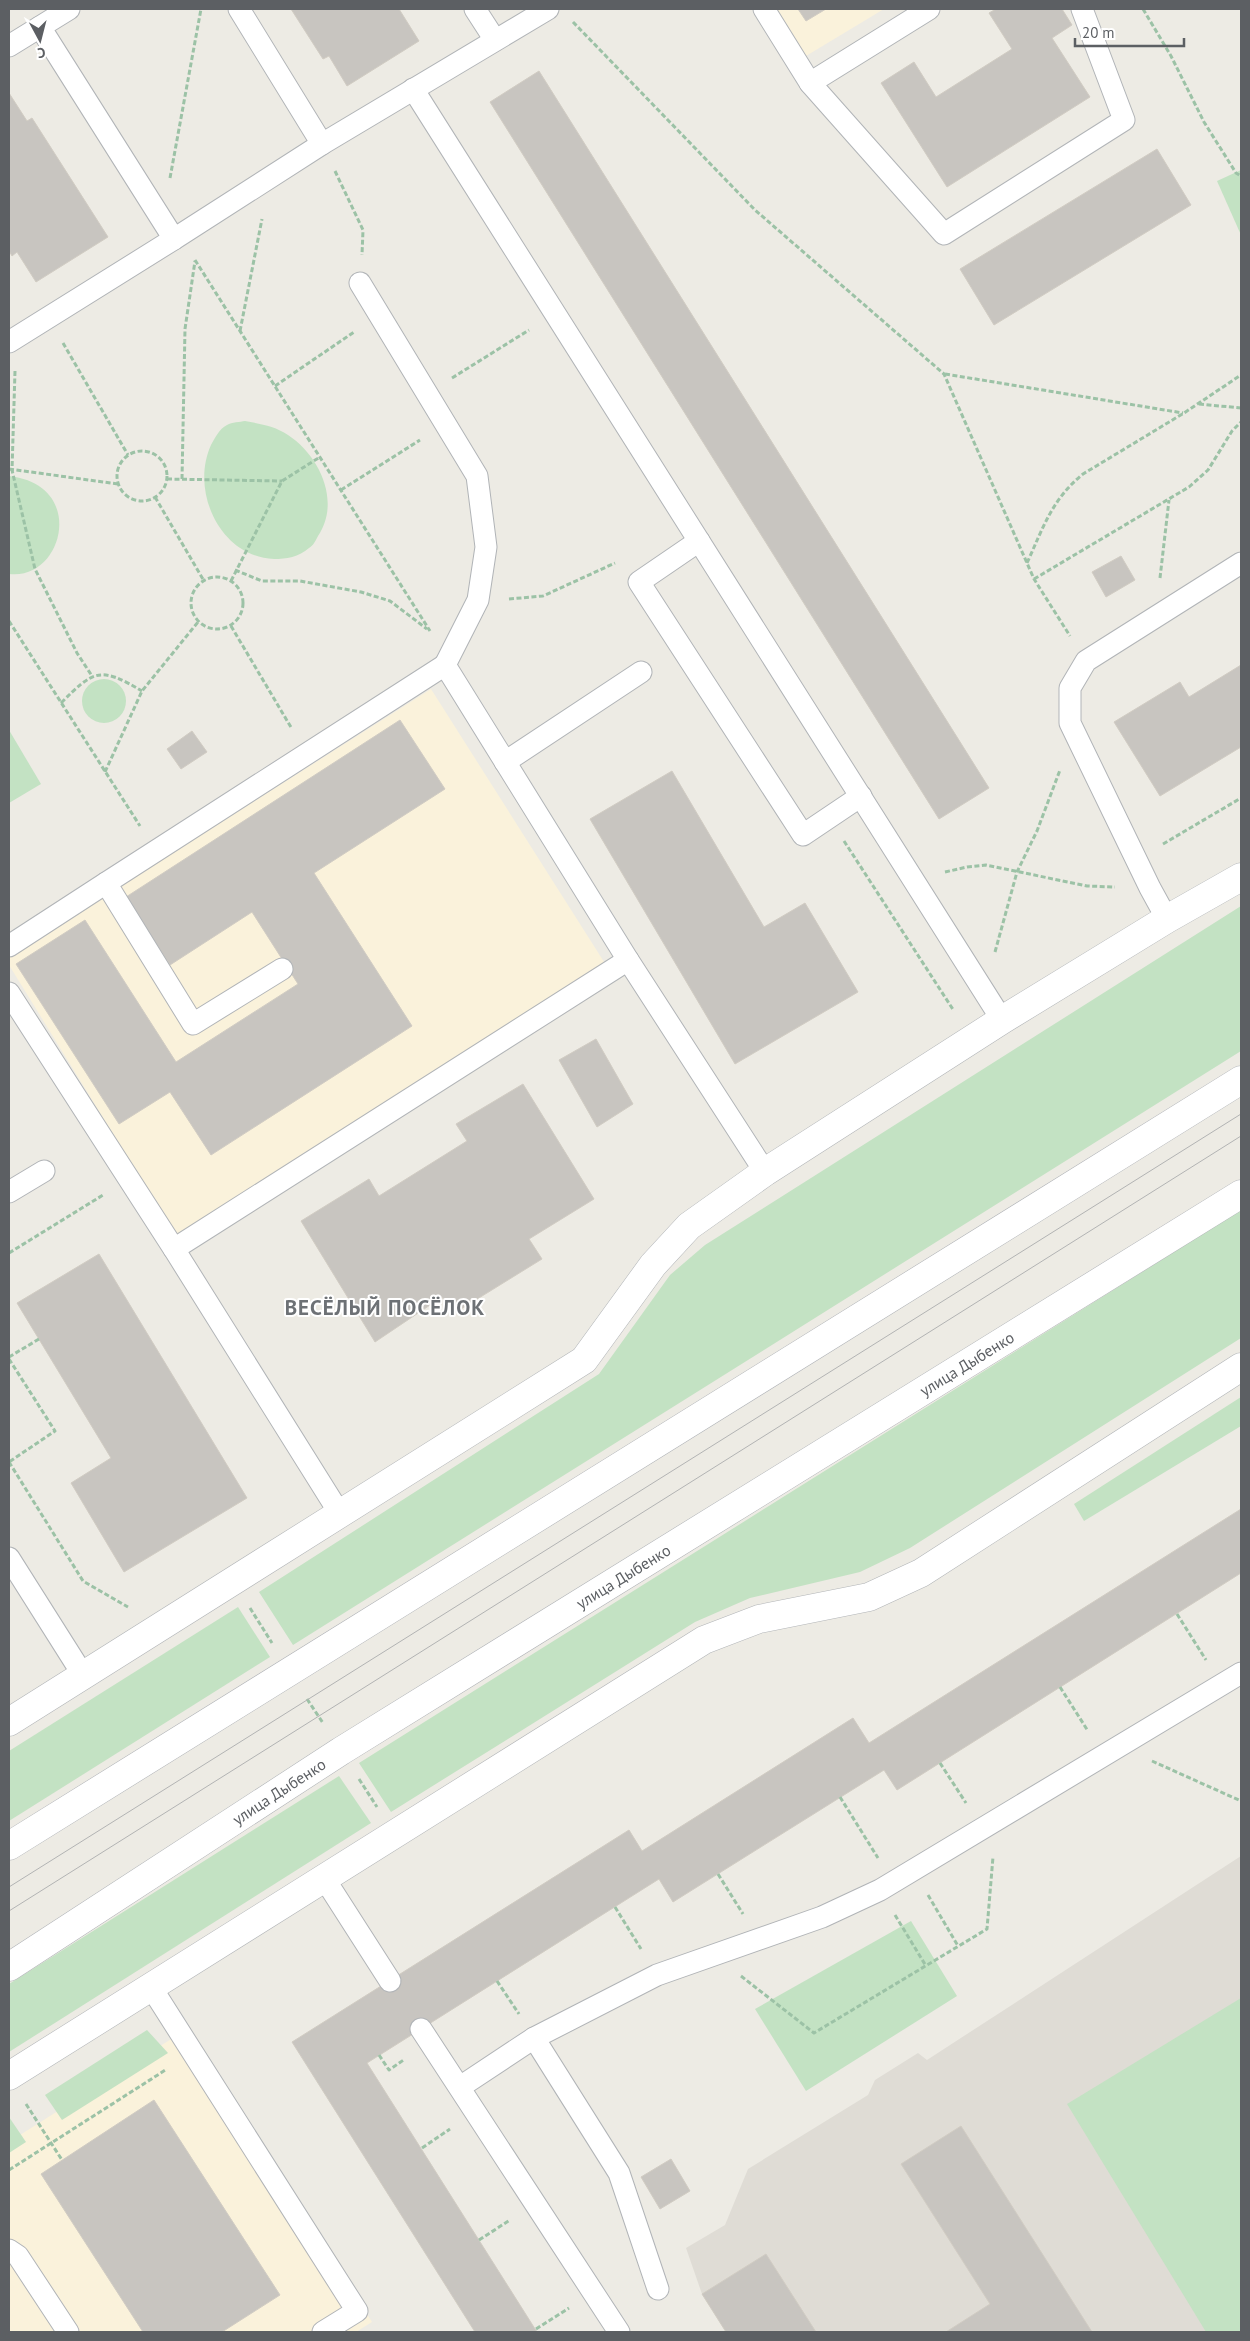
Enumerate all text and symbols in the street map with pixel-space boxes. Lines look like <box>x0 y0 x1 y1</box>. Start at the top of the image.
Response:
north arrow <box>15 15 65 65</box>
scale bar <box>1075 15 1184 47</box>
text: 20 m <box>1082 23 1115 42</box>
text: С <box>36 43 47 62</box>
district label: ВЕСЁЛЫЙ ПОСЁЛОК <box>285 1294 485 1321</box>
street label: улица Дыбенко <box>916 1327 1018 1400</box>
street label: улица Дыбенко <box>572 1540 674 1613</box>
street label: улица Дыбенко <box>228 1754 329 1829</box>

